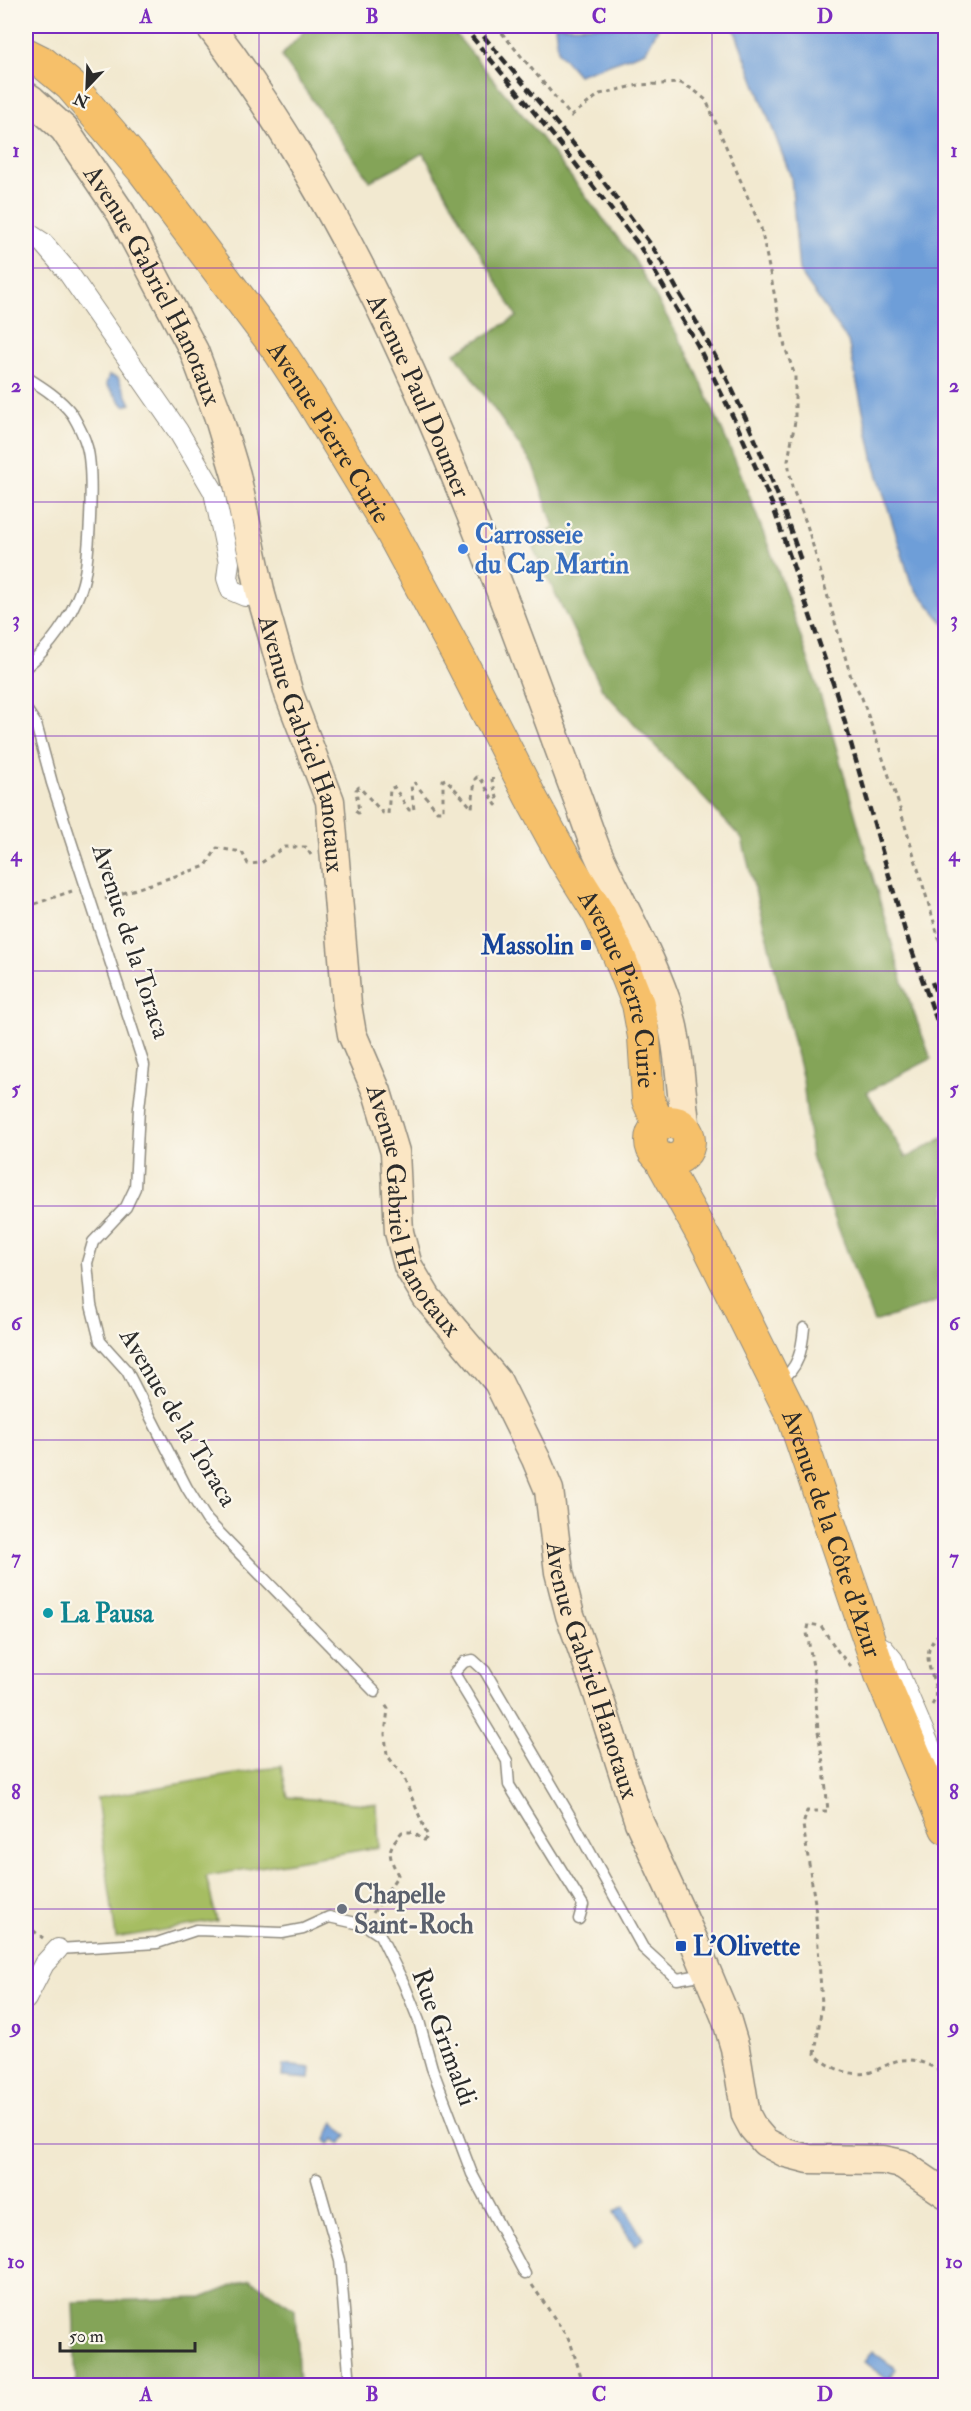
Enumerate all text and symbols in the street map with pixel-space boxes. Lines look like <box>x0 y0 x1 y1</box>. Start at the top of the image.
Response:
text: A <box>139 4 153 29</box>
text: B <box>365 4 379 29</box>
text: C <box>592 4 606 29</box>
text: D <box>817 4 833 29</box>
north arrow <box>57 57 117 117</box>
text: N <box>70 88 93 112</box>
text: 1 <box>12 138 20 163</box>
text: 1 <box>950 138 958 163</box>
street label: Avenue Gabriel Hanotaux <box>76 158 228 411</box>
street label: Avenue Paul Doumer <box>359 288 478 503</box>
street label: Avenue Pierre Curie <box>259 334 398 530</box>
text: 2 <box>11 373 21 398</box>
text: 2 <box>949 373 959 398</box>
place label: Carrosseie du Cap Martin <box>475 519 630 582</box>
marker: Carrosseie du Cap Martin <box>456 542 470 556</box>
text: 3 <box>12 607 20 632</box>
text: 3 <box>950 607 958 632</box>
street label: Avenue Gabriel Hanotaux <box>250 611 351 874</box>
street label: Avenue de la Toraca <box>84 839 178 1043</box>
text: 4 <box>10 842 23 867</box>
text: 4 <box>948 842 961 867</box>
street label: Avenue Pierre Curie <box>570 883 662 1089</box>
place label: Massolin <box>480 930 575 962</box>
marker: Massolin <box>579 938 593 952</box>
text: 5 <box>12 1076 22 1101</box>
text: 5 <box>950 1076 960 1101</box>
street label: Avenue Gabriel Hanotaux <box>358 1080 468 1344</box>
text: 6 <box>11 1311 23 1336</box>
text: 6 <box>949 1311 961 1336</box>
street label: Avenue de la Toraca <box>112 1322 244 1513</box>
street label: Avenue de la Côte d'Azur <box>774 1403 889 1662</box>
street label: Avenue Gabriel Hanotaux <box>538 1539 646 1803</box>
text: 7 <box>11 1545 21 1570</box>
text: 7 <box>949 1545 959 1570</box>
place label: La Pausa <box>60 1598 155 1630</box>
marker: La Pausa <box>41 1606 55 1620</box>
text: 8 <box>11 1780 21 1805</box>
text: 8 <box>949 1780 959 1805</box>
place label: Chapelle Saint-Roch <box>354 1879 474 1941</box>
marker: Chapelle Saint-Roch <box>335 1902 349 1916</box>
place label: L'Olivette <box>693 1931 800 1963</box>
marker: L'Olivette <box>674 1939 688 1953</box>
street label: Rue Grimaldi <box>404 1964 484 2110</box>
text: 9 <box>9 2014 21 2039</box>
text: 9 <box>947 2014 959 2039</box>
text: 10 <box>7 2249 25 2274</box>
text: 10 <box>945 2249 963 2274</box>
scale bar <box>60 2315 195 2353</box>
text: 50 m <box>69 2325 104 2348</box>
text: A <box>139 2382 153 2407</box>
text: B <box>365 2382 379 2407</box>
text: C <box>592 2382 606 2407</box>
text: D <box>817 2382 833 2407</box>

